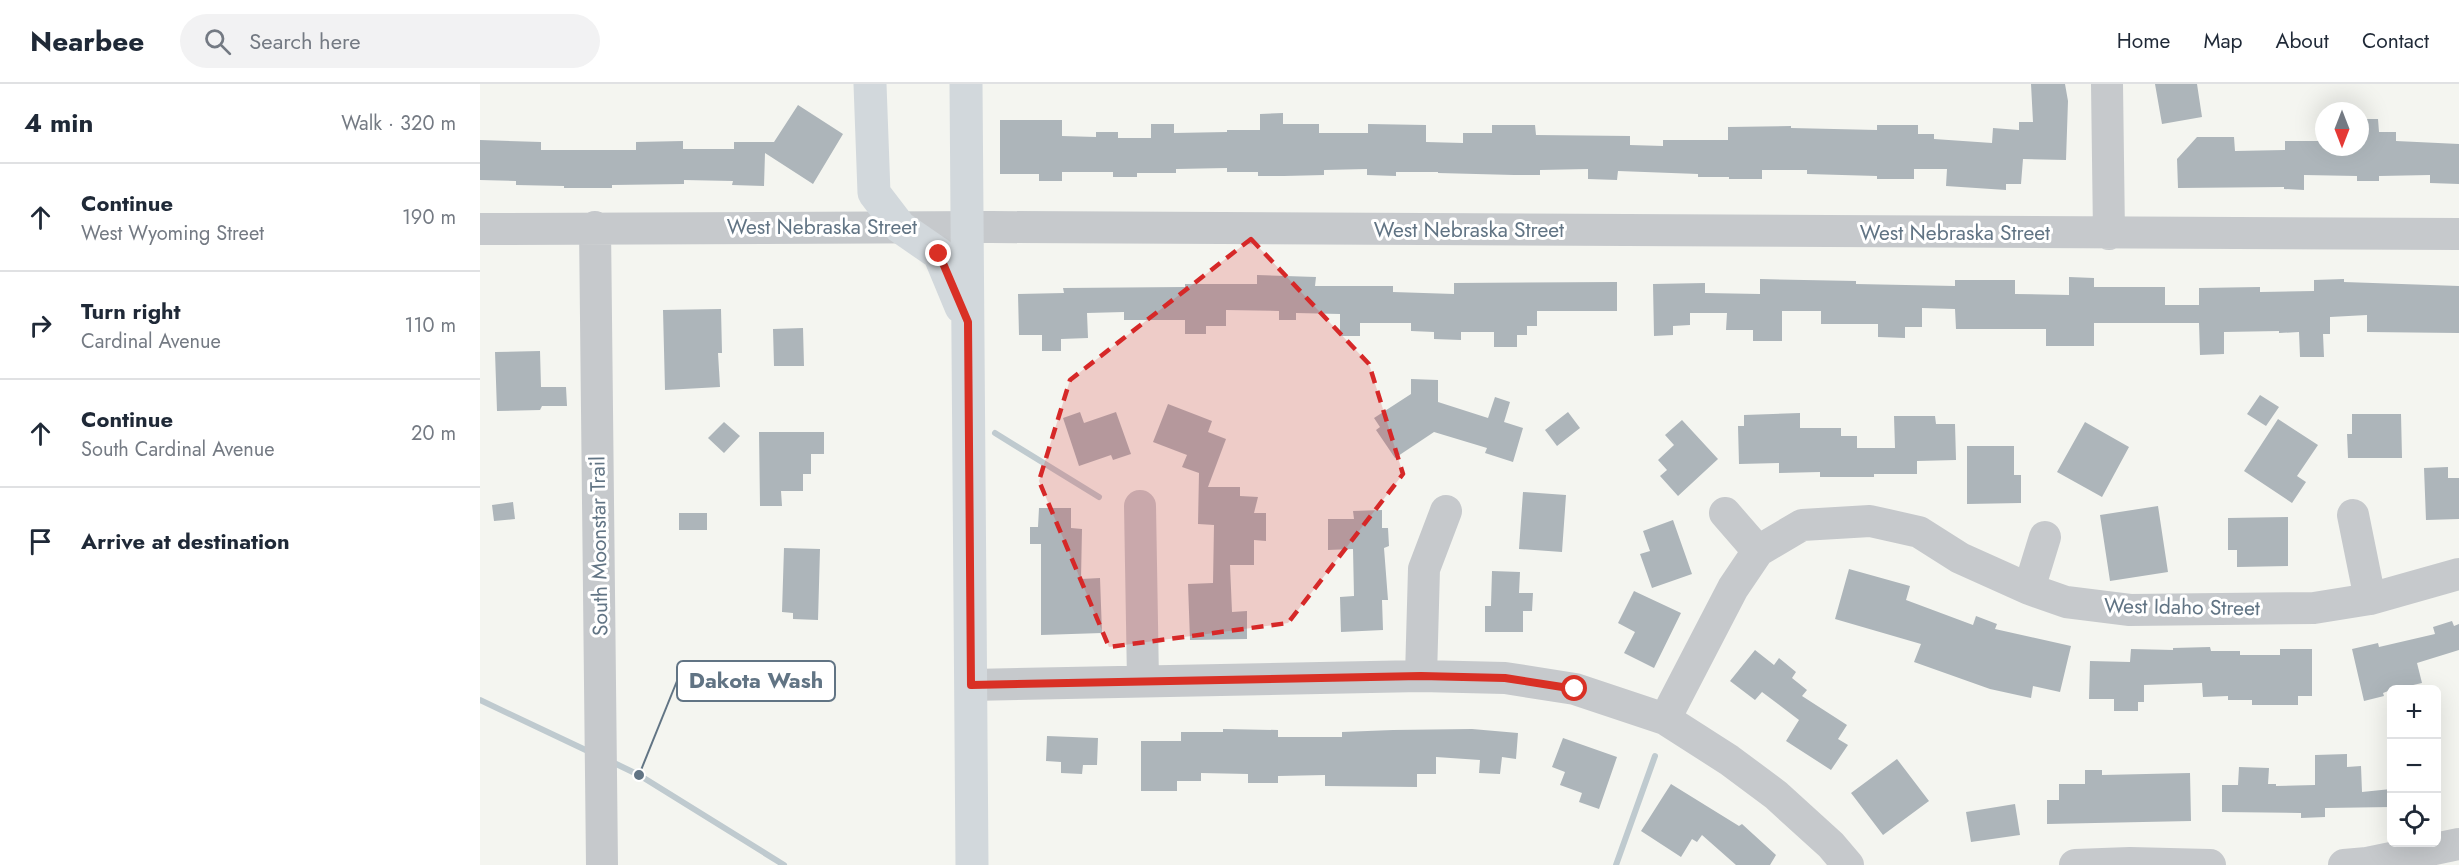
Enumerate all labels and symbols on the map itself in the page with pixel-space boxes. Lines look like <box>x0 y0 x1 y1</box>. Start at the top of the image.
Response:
north arrow <box>2315 102 2369 156</box>
street label: West Nebraska Street <box>727 212 917 242</box>
street label: West Nebraska Street <box>1374 215 1564 245</box>
street label: West Nebraska Street <box>1860 218 2050 248</box>
route end <box>925 240 951 266</box>
street label: South Moonstar Trail <box>582 456 616 636</box>
street label: West Idaho Street <box>2104 591 2260 623</box>
callout: Dakota Wash <box>677 661 835 701</box>
text: Dakota Wash <box>689 664 823 696</box>
route start <box>1561 675 1587 701</box>

